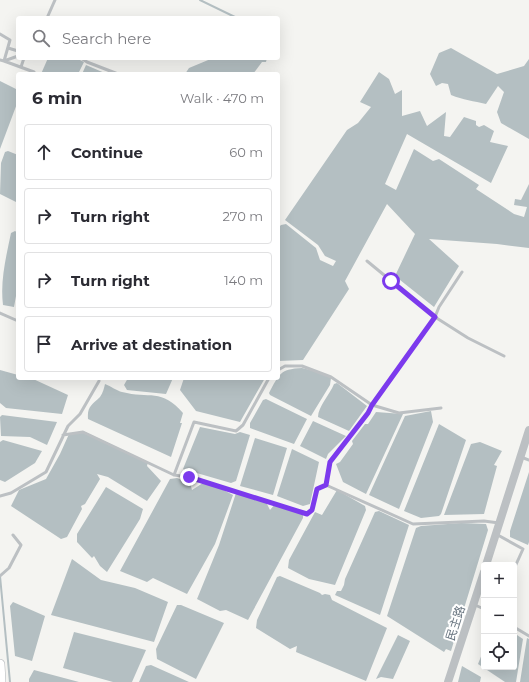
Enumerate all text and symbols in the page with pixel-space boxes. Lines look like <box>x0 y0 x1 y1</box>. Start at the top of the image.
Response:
search box <box>16 16 280 60</box>
icon: search <box>30 27 52 49</box>
text: Search here <box>62 29 151 48</box>
text: 6 min <box>32 88 82 108</box>
text: Walk · 470 m <box>180 90 264 106</box>
icon: ahead <box>33 141 55 163</box>
text: Continue <box>71 143 143 162</box>
text: 60 m <box>229 144 263 160</box>
icon: right <box>33 205 55 227</box>
text: Turn right <box>71 207 150 226</box>
text: 270 m <box>222 208 263 224</box>
icon: right <box>33 269 55 291</box>
text: Turn right <box>71 271 150 290</box>
text: 140 m <box>224 272 263 288</box>
route start <box>382 272 400 290</box>
icon: arrive <box>33 333 55 355</box>
text: Arrive at destination <box>71 335 232 354</box>
route end <box>180 468 198 486</box>
map controls <box>481 562 517 670</box>
button: + <box>481 562 517 598</box>
button: − <box>481 598 517 634</box>
street label: 民主路 <box>442 604 468 642</box>
button: locate <box>481 634 517 670</box>

